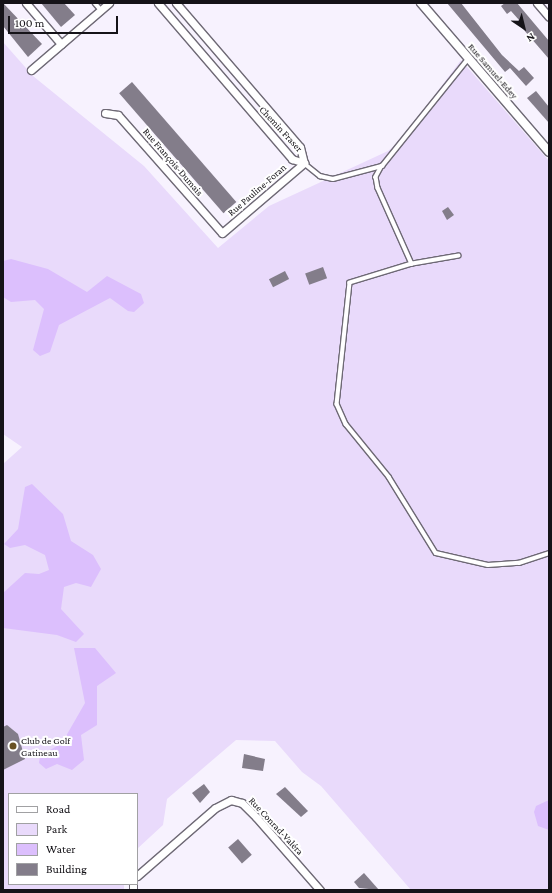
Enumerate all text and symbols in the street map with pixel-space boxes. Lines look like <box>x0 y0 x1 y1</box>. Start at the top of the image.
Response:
scale bar <box>10 8 120 34</box>
north arrow <box>504 8 544 48</box>
text: 100 m <box>15 16 44 30</box>
text: N <box>524 31 537 45</box>
street label: Rue Samuel-Edey <box>466 41 520 101</box>
street label: Chemin Fraser <box>257 104 305 154</box>
street label: Rue François-Dumais <box>140 126 206 198</box>
street label: Rue Pauline-Foran <box>225 161 289 219</box>
place label: Club de Golf Gatineau <box>21 734 70 758</box>
marker: Club de Golf Gatineau <box>8 741 18 751</box>
legend <box>8 793 138 885</box>
street label: Rue Conrad-Valéra <box>246 795 306 857</box>
text: Road <box>46 802 70 816</box>
text: Park <box>46 822 67 836</box>
text: Water <box>46 842 75 856</box>
text: Building <box>46 862 87 876</box>

